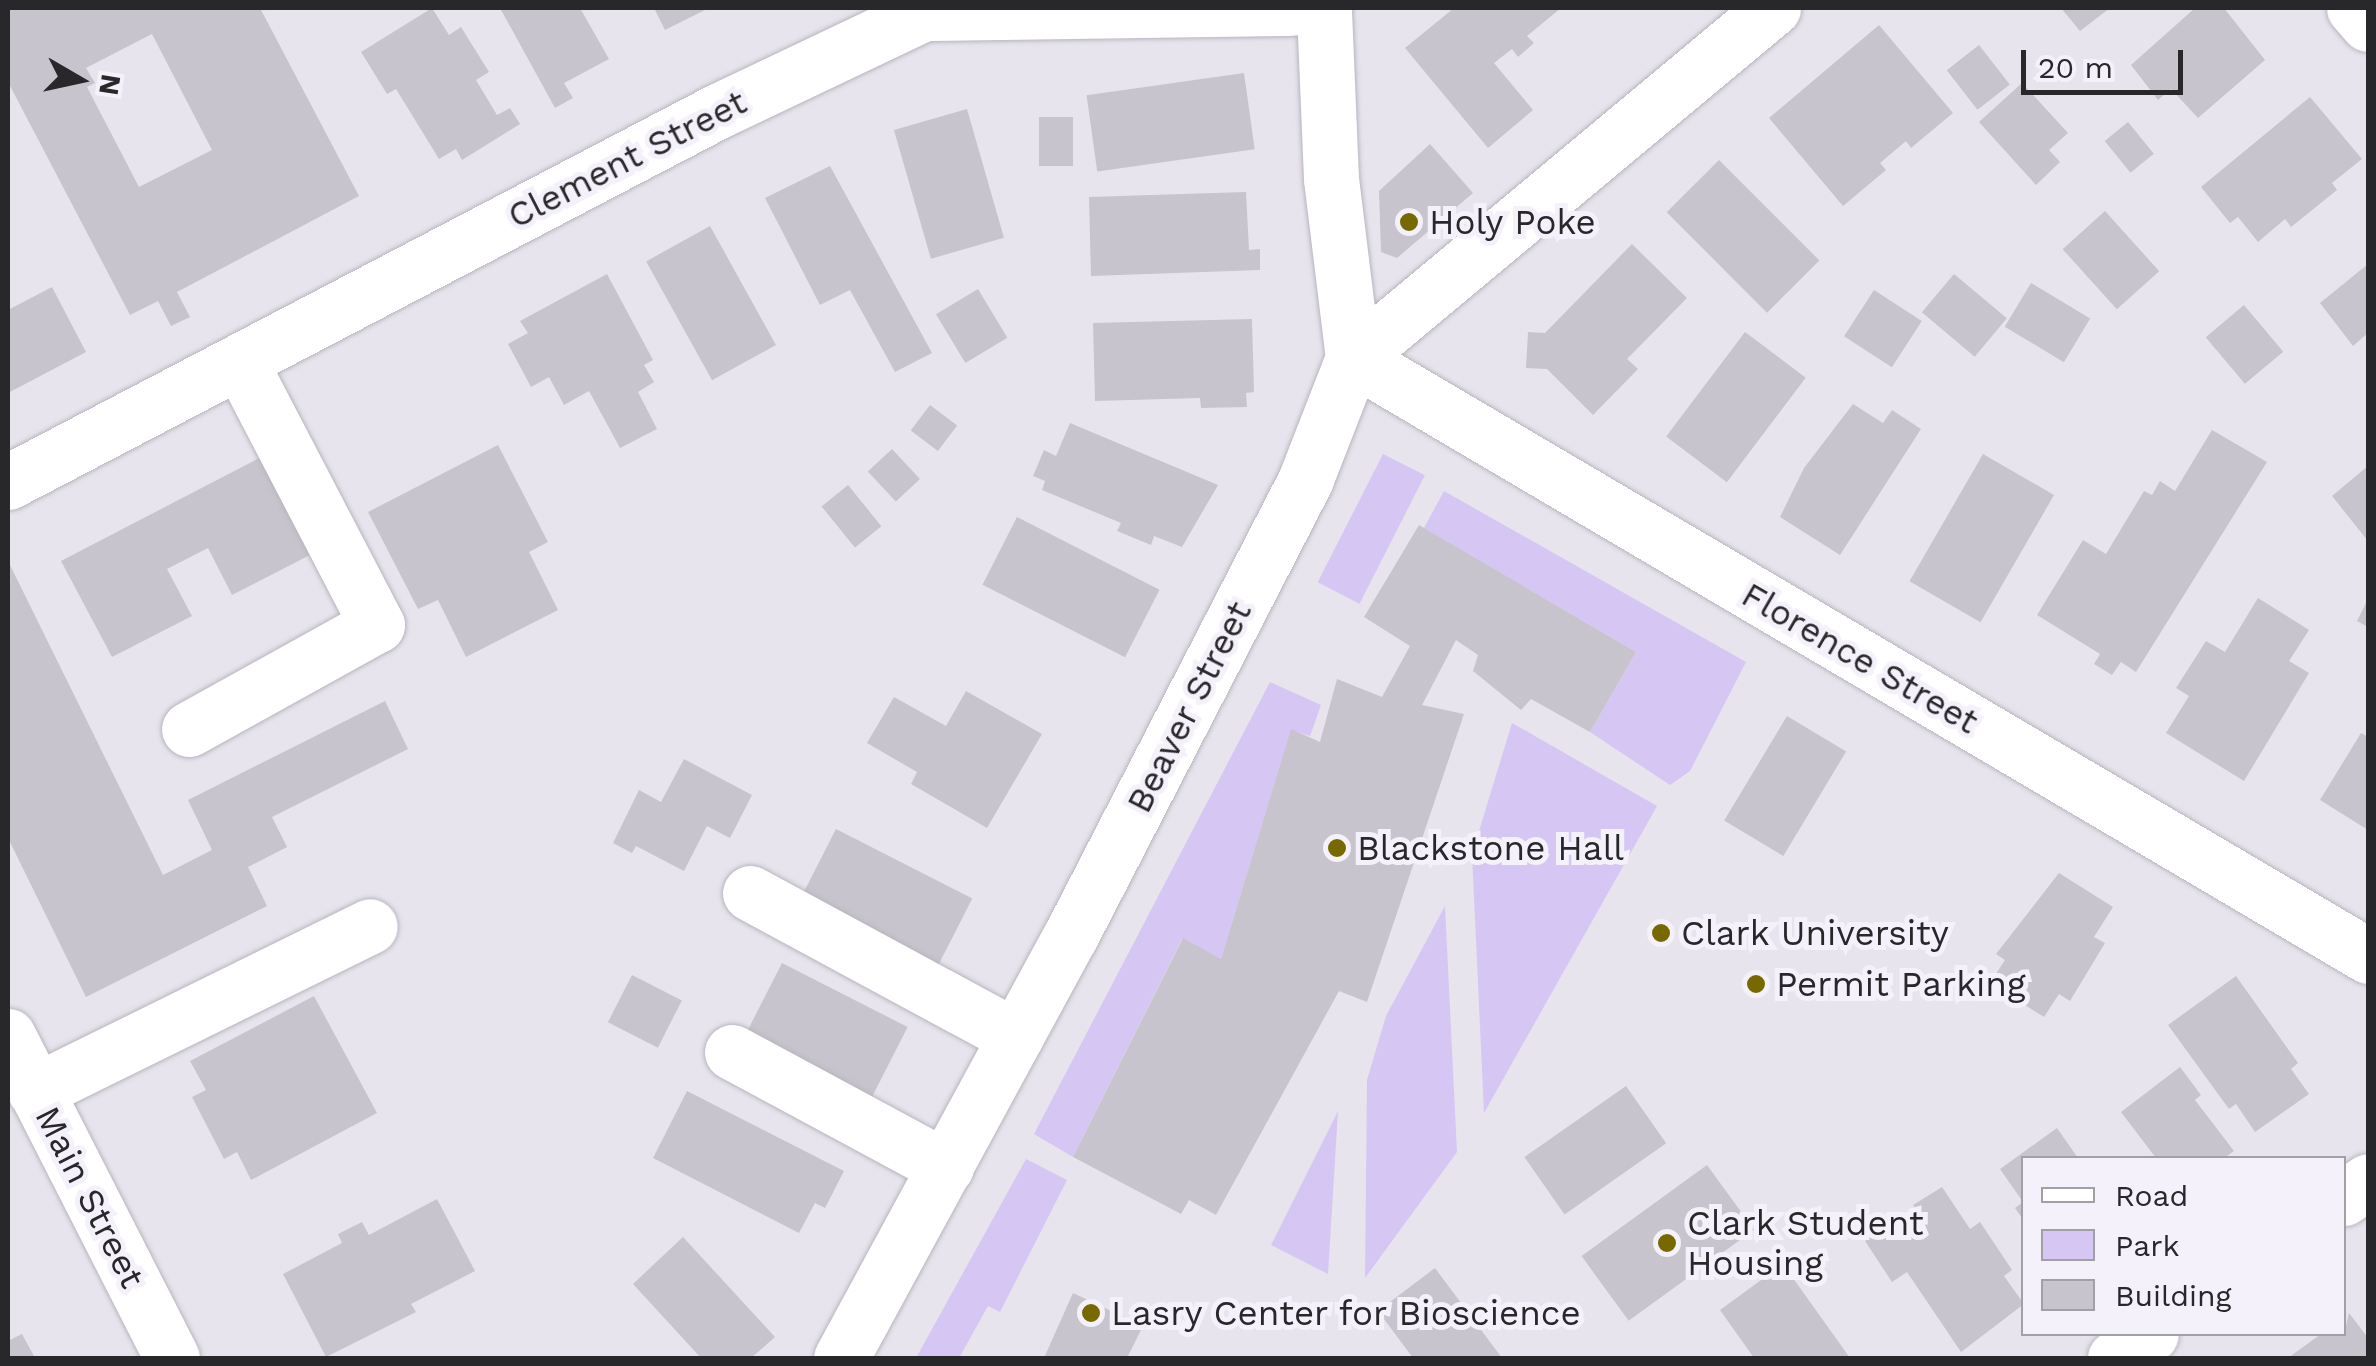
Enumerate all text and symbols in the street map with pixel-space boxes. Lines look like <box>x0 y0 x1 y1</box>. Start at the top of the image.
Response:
north arrow <box>30 30 130 130</box>
scale bar <box>2026 30 2188 92</box>
text: 20 m <box>2038 50 2113 85</box>
text: N <box>92 72 128 98</box>
street label: Clement Street <box>501 81 753 237</box>
place label: Holy Poke <box>1429 201 1597 243</box>
marker: Holy Poke <box>1398 211 1420 233</box>
street label: Florence Street <box>1734 573 1986 743</box>
street label: Beaver Street <box>1118 594 1260 820</box>
place label: Blackstone Hall <box>1357 827 1624 869</box>
marker: Blackstone Hall <box>1326 837 1348 859</box>
place label: Clark University <box>1681 912 1950 954</box>
marker: Clark University <box>1650 922 1672 944</box>
place label: Permit Parking <box>1776 963 2026 1005</box>
marker: Permit Parking <box>1745 973 1767 995</box>
street label: Main Street <box>26 1099 154 1295</box>
legend <box>2021 1156 2346 1336</box>
text: Road <box>2115 1178 2188 1213</box>
place label: Clark Student Housing <box>1687 1202 1925 1284</box>
text: Park <box>2115 1228 2180 1263</box>
marker: Clark Student Housing <box>1656 1232 1678 1254</box>
text: Building <box>2115 1278 2232 1313</box>
place label: Lasry Center for Bioscience <box>1111 1292 1584 1334</box>
marker: Lasry Center for Bioscience <box>1080 1302 1102 1324</box>

